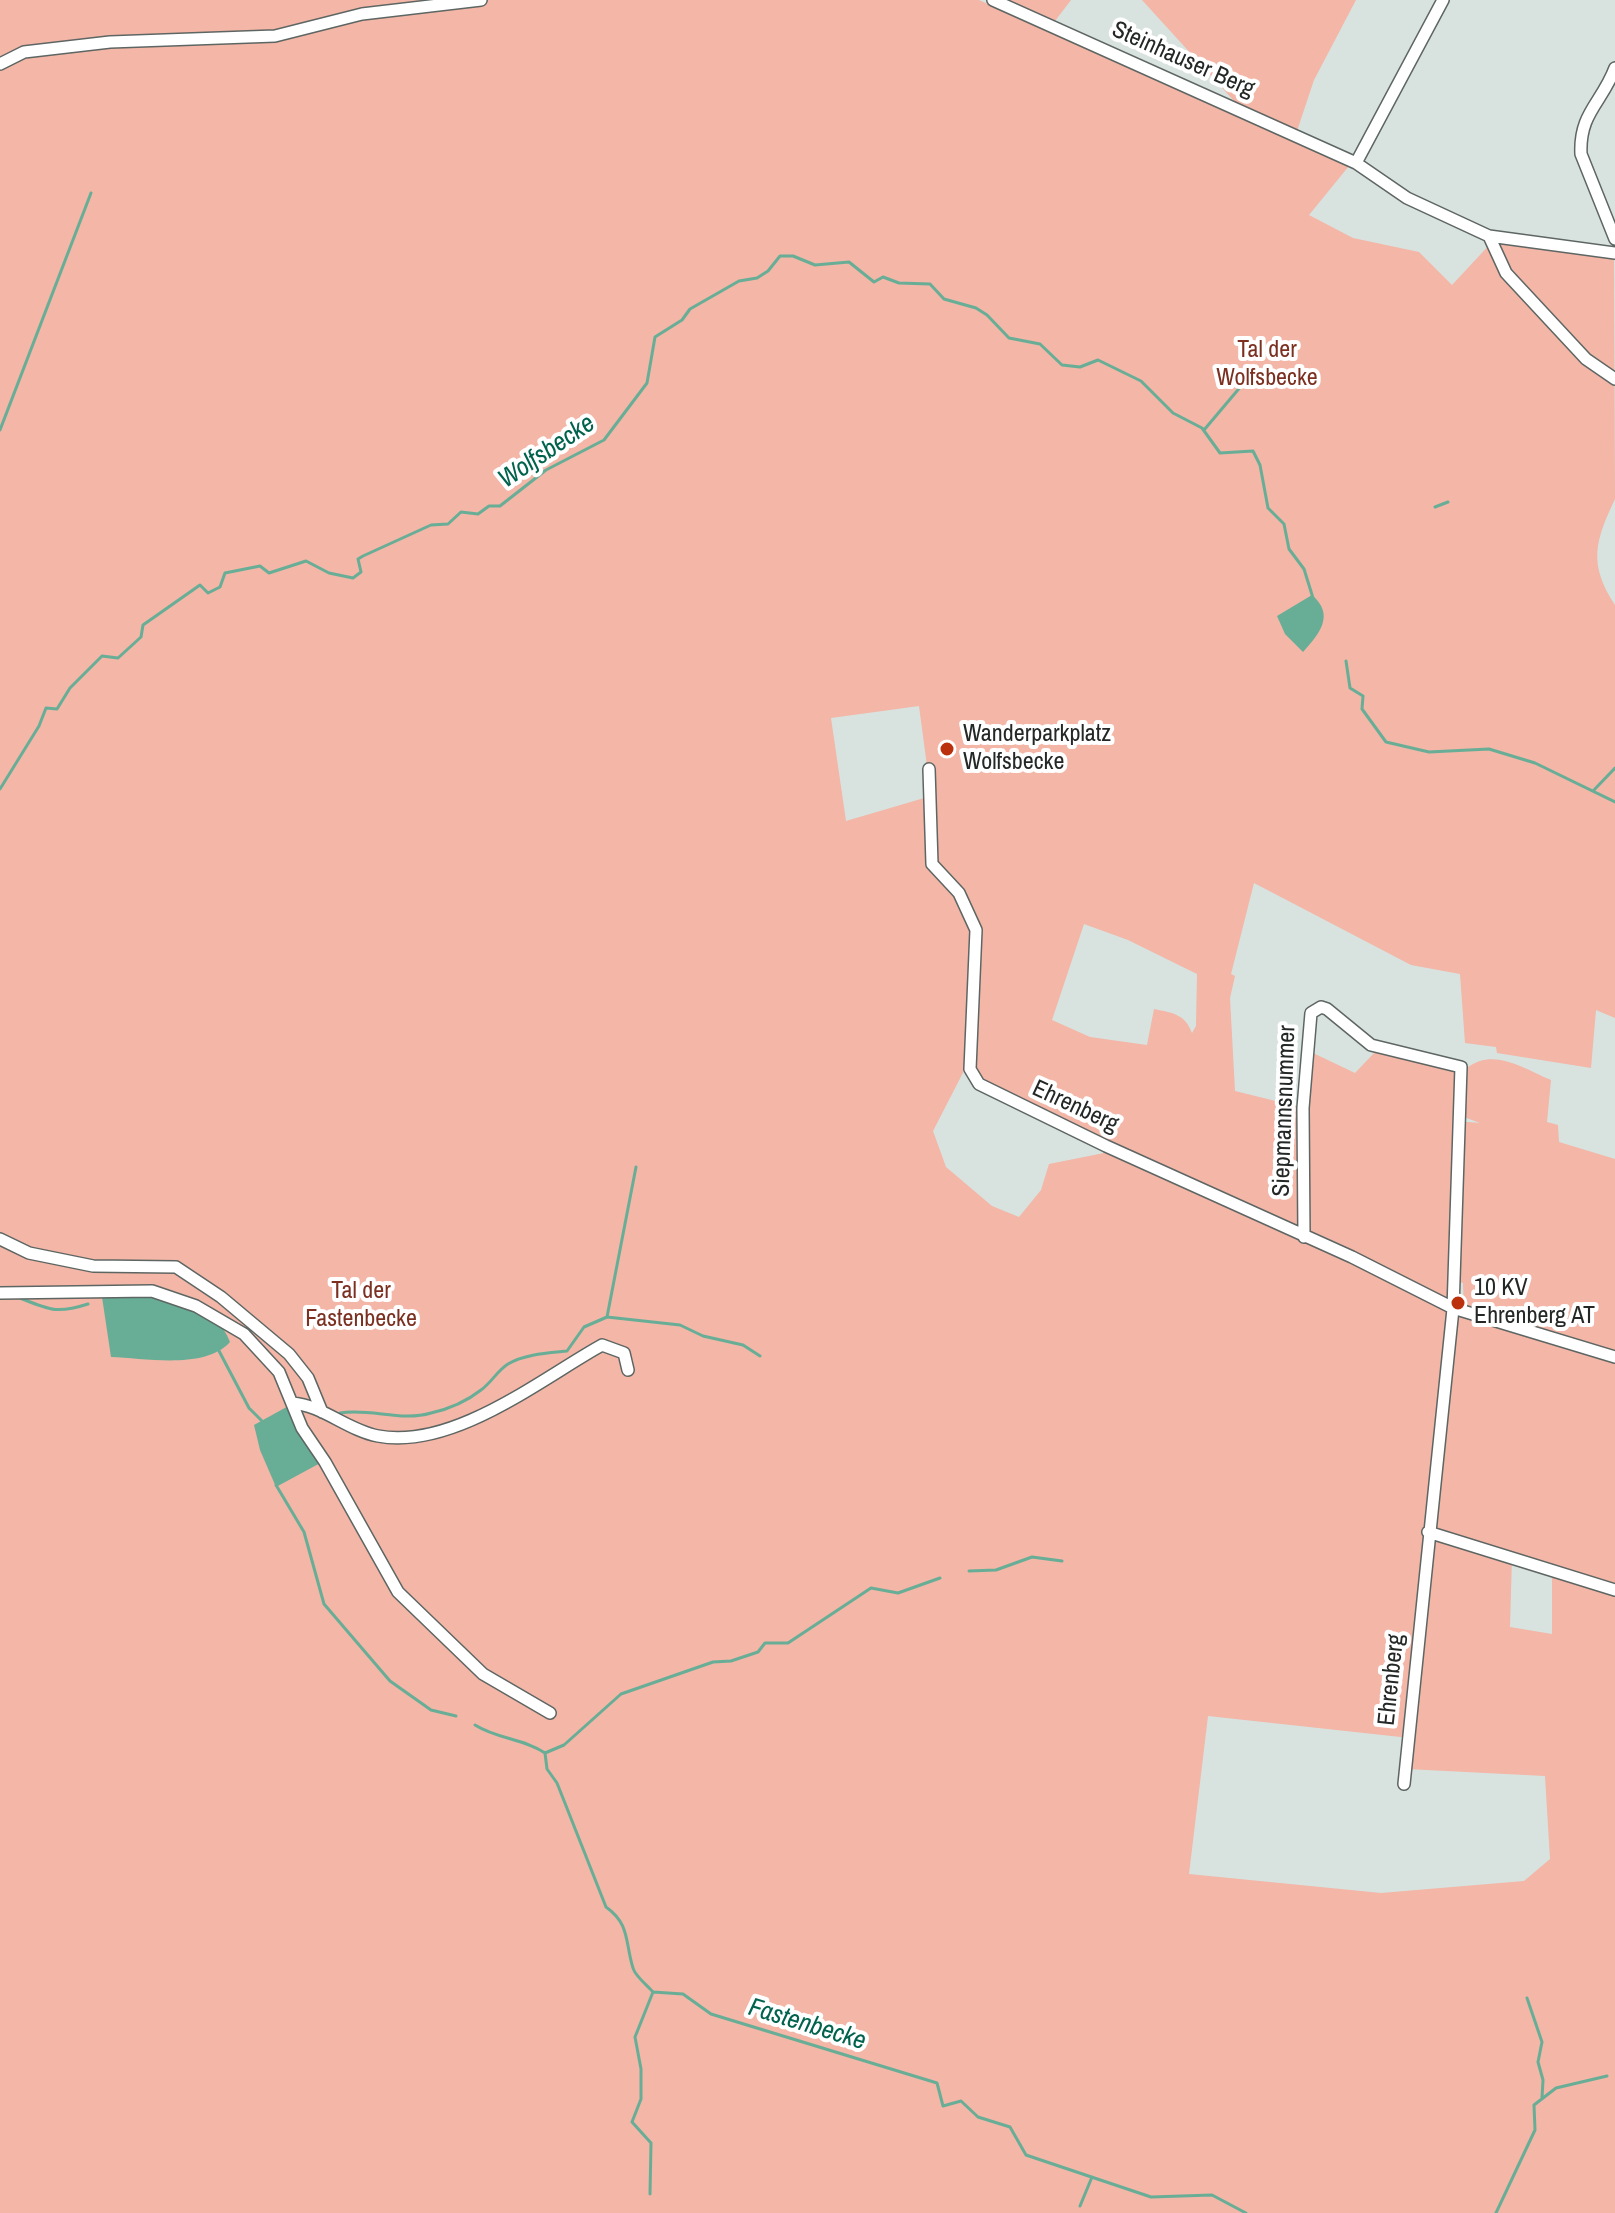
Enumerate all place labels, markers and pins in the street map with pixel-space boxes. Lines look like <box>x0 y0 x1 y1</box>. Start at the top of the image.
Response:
place label: Wanderparkplatz Wolfsbecke <box>963 721 1111 777</box>
marker: Wanderparkplatz Wolfsbecke <box>938 740 956 758</box>
place label: 10 KV Ehrenberg AT <box>1474 1275 1595 1331</box>
marker: 10 KV Ehrenberg AT <box>1449 1294 1467 1312</box>

